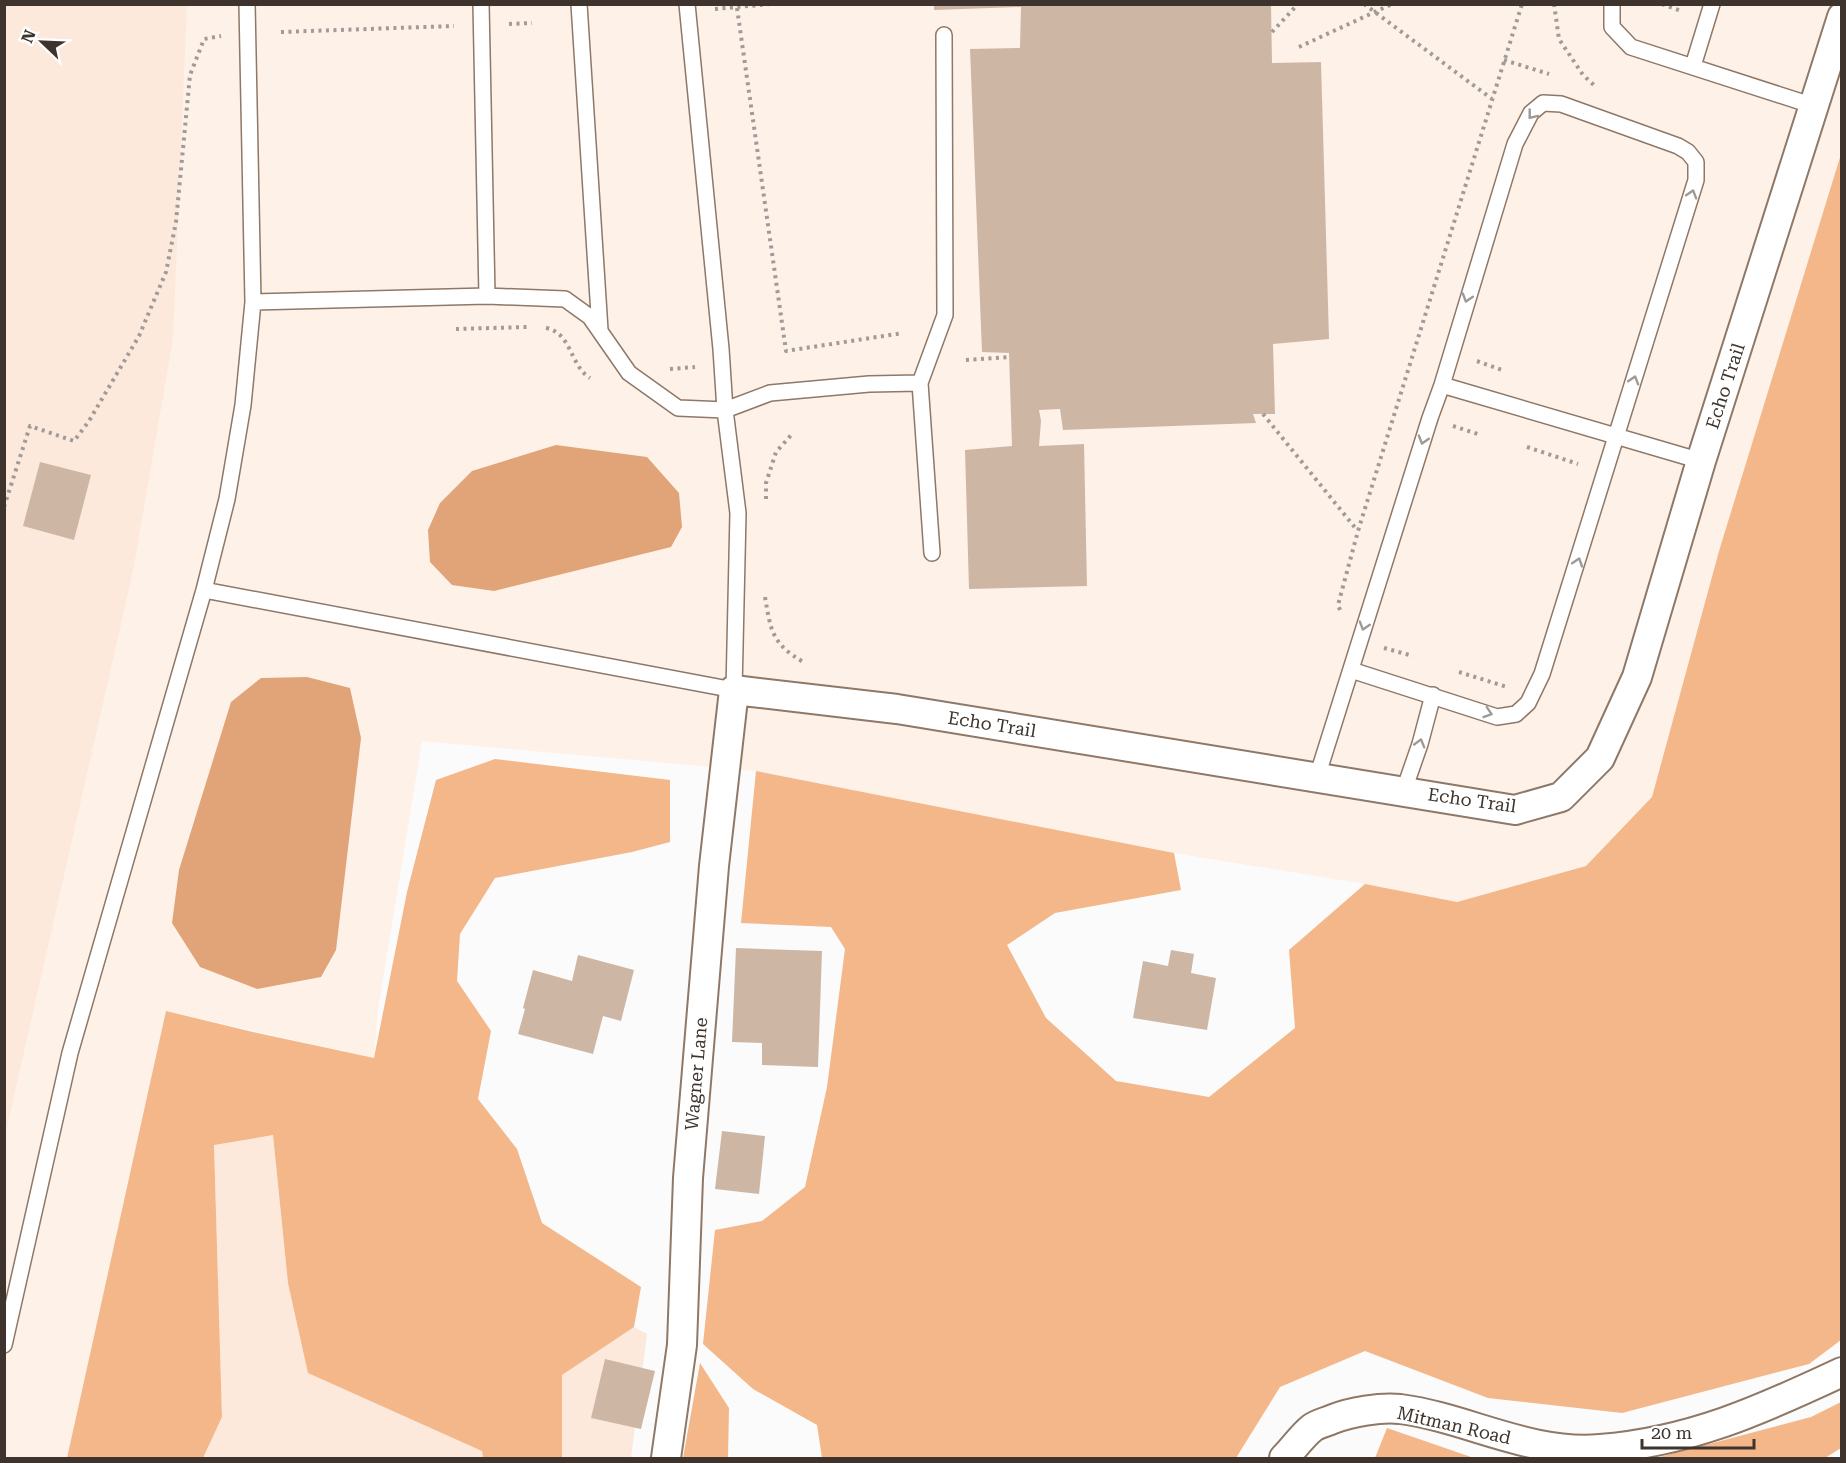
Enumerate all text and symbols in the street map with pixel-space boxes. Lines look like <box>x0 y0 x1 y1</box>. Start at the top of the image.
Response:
north arrow <box>12 12 72 72</box>
text: N <box>17 27 40 46</box>
one-way arrow <box>1528 108 1539 119</box>
one-way arrow <box>1684 189 1697 200</box>
one-way arrow <box>1462 292 1474 303</box>
street label: Echo Trail <box>1701 340 1749 432</box>
one-way arrow <box>1627 375 1640 386</box>
one-way arrow <box>1418 434 1430 445</box>
one-way arrow <box>1570 557 1583 568</box>
one-way arrow <box>1359 620 1371 631</box>
one-way arrow <box>1482 706 1493 719</box>
street label: Echo Trail <box>946 707 1038 741</box>
one-way arrow <box>1413 738 1425 749</box>
street label: Echo Trail <box>1426 783 1518 817</box>
street label: Wagner Lane <box>681 1016 711 1131</box>
street label: Mitman Road <box>1395 1402 1513 1448</box>
scale bar <box>1642 1412 1754 1450</box>
text: 20 m <box>1651 1422 1692 1443</box>

